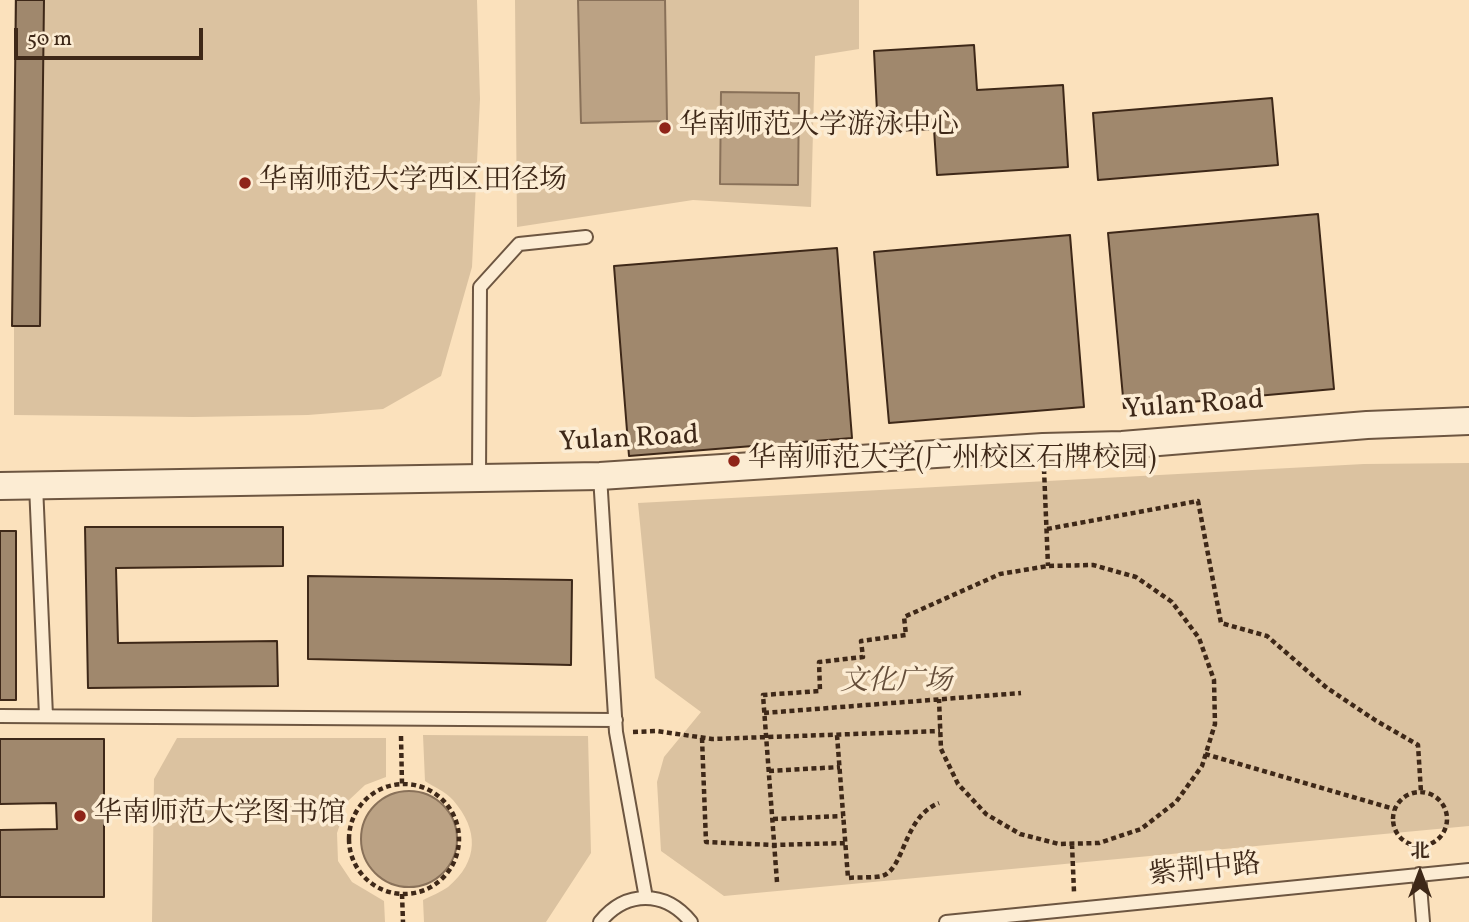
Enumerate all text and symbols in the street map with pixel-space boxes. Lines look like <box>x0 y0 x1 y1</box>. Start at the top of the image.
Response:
scale bar <box>18 14 206 58</box>
text: 50 m <box>27 25 72 54</box>
place label: 华南师范大学游泳中心 <box>679 111 959 145</box>
marker: 华南师范大学游泳中心 <box>657 120 673 136</box>
place label: 华南师范大学西区田径场 <box>259 166 567 200</box>
marker: 华南师范大学西区田径场 <box>237 175 253 191</box>
street label: Yulan Road <box>1123 385 1265 429</box>
street label: Yulan Road <box>558 421 700 461</box>
place label: 华南师范大学(广州校区石牌校园) <box>748 444 1156 478</box>
marker: 华南师范大学(广州校区石牌校园) <box>726 453 742 469</box>
park label: 文化广场 <box>840 667 952 701</box>
place label: 华南师范大学图书馆 <box>94 799 346 833</box>
marker: 华南师范大学图书馆 <box>72 808 88 824</box>
north arrow <box>1385 838 1455 908</box>
text: 北 <box>1410 839 1430 865</box>
street label: 紫荆中路 <box>1148 849 1262 895</box>

